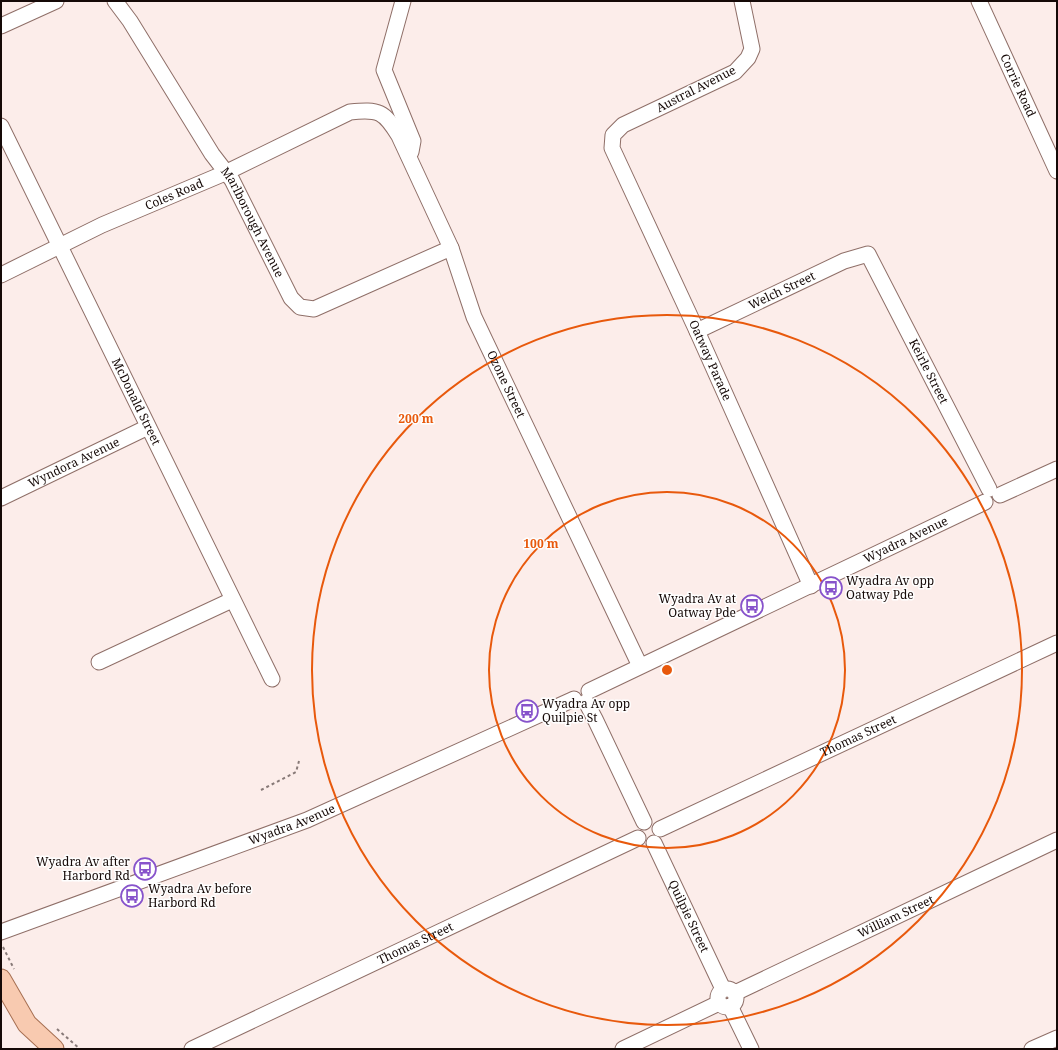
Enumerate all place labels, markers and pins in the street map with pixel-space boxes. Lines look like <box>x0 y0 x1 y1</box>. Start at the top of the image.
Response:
place label: Wyadra Av opp Oatway Pde <box>846 572 934 603</box>
bus stop icon: Wyadra Av opp Oatway Pde <box>818 575 844 601</box>
place label: Wyadra Av at Oatway Pde <box>658 590 736 621</box>
bus stop icon: Wyadra Av at Oatway Pde <box>739 593 765 619</box>
centre of rings <box>660 663 674 677</box>
place label: Wyadra Av opp Quilpie St <box>542 695 630 726</box>
bus stop icon: Wyadra Av opp Quilpie St <box>514 698 540 724</box>
place label: Wyadra Av after Harbord Rd <box>36 853 131 884</box>
bus stop icon: Wyadra Av after Harbord Rd <box>132 856 158 882</box>
place label: Wyadra Av before Harbord Rd <box>148 880 252 911</box>
bus stop icon: Wyadra Av before Harbord Rd <box>119 883 145 909</box>

